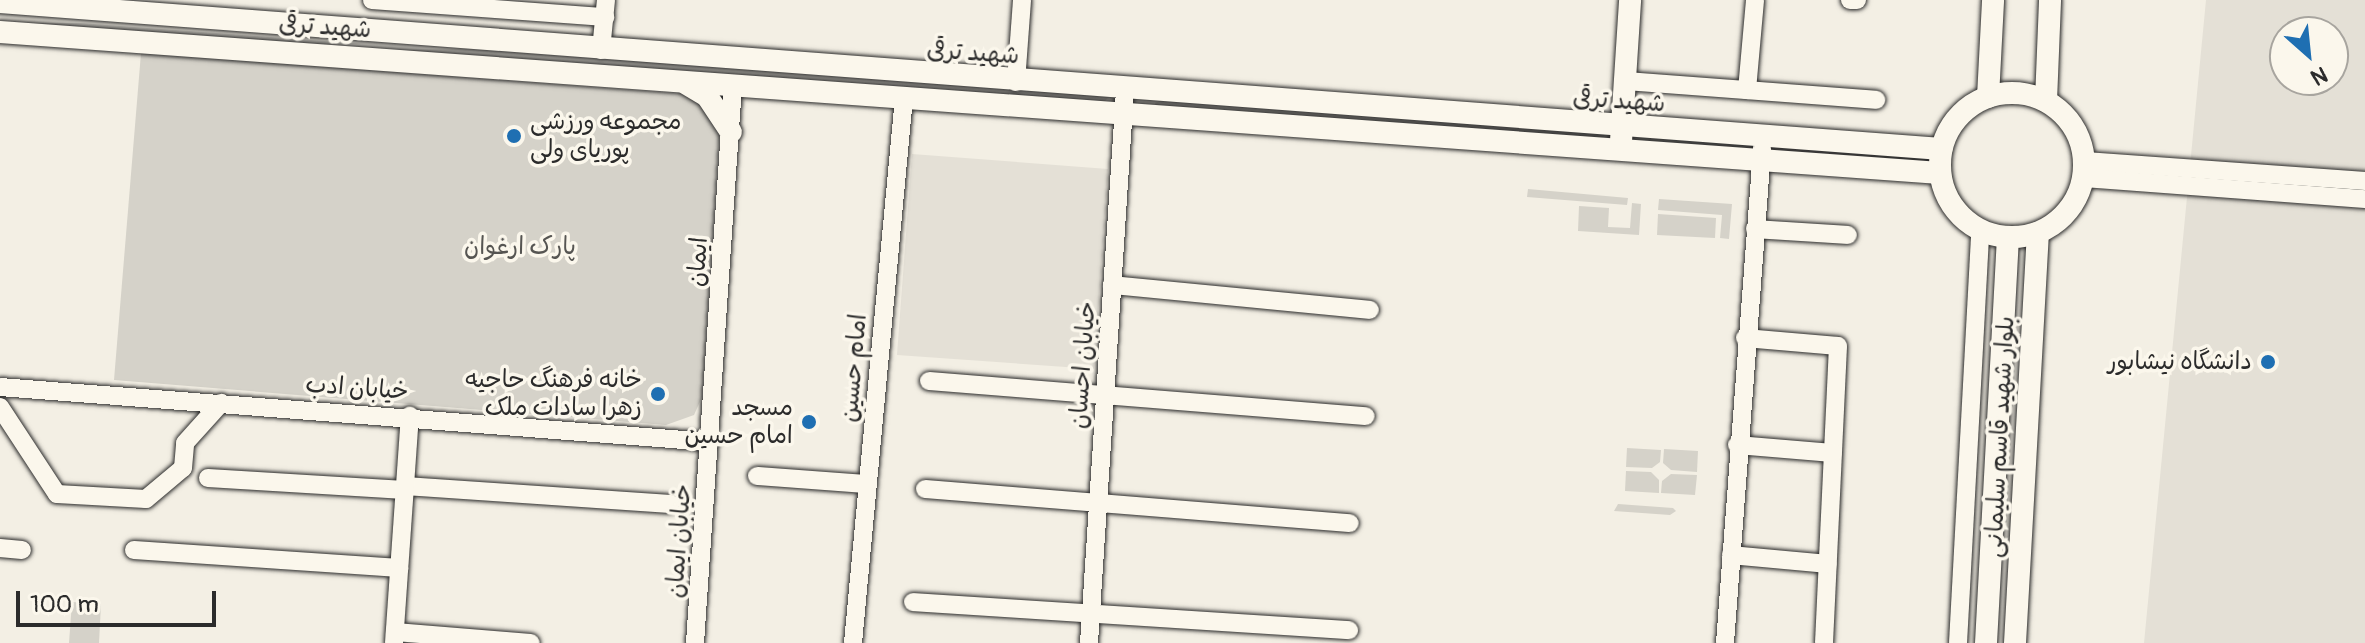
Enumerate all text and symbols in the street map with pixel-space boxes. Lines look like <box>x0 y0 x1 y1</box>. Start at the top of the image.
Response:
street label: شهید ترقی <box>278 9 372 45</box>
north arrow <box>2269 16 2349 96</box>
street label: شهید ترقی <box>926 35 1020 71</box>
text: N <box>2306 60 2332 91</box>
street label: شهید ترقی <box>1572 83 1666 119</box>
place label: مجموعه ورزشی پوریای ولی <box>530 108 682 164</box>
marker: مجموعه ورزشی پوریای ولی <box>505 127 523 145</box>
park label: پارک ارغوان <box>464 233 576 261</box>
street label: ایمان <box>682 236 714 288</box>
street label: خیابان احسان <box>1064 300 1102 430</box>
street label: امام حسین <box>835 313 873 423</box>
street label: بلوار شهید قاسم سلیمانی <box>1979 315 2021 559</box>
place label: دانشگاه نیشابور <box>2108 348 2252 376</box>
marker: دانشگاه نیشابور <box>2259 353 2277 371</box>
place label: خانه فرهنگ حاجیه زهرا سادات ملک <box>465 366 642 422</box>
street label: خیابان ادب <box>305 370 409 406</box>
marker: خانه فرهنگ حاجیه زهرا سادات ملک <box>649 385 667 403</box>
place label: مسجد امام حسین <box>684 394 793 450</box>
marker: مسجد امام حسین <box>800 413 818 431</box>
street label: خیابان ایمان <box>661 483 697 599</box>
scale bar <box>20 575 220 625</box>
text: 100 m <box>30 590 99 619</box>

